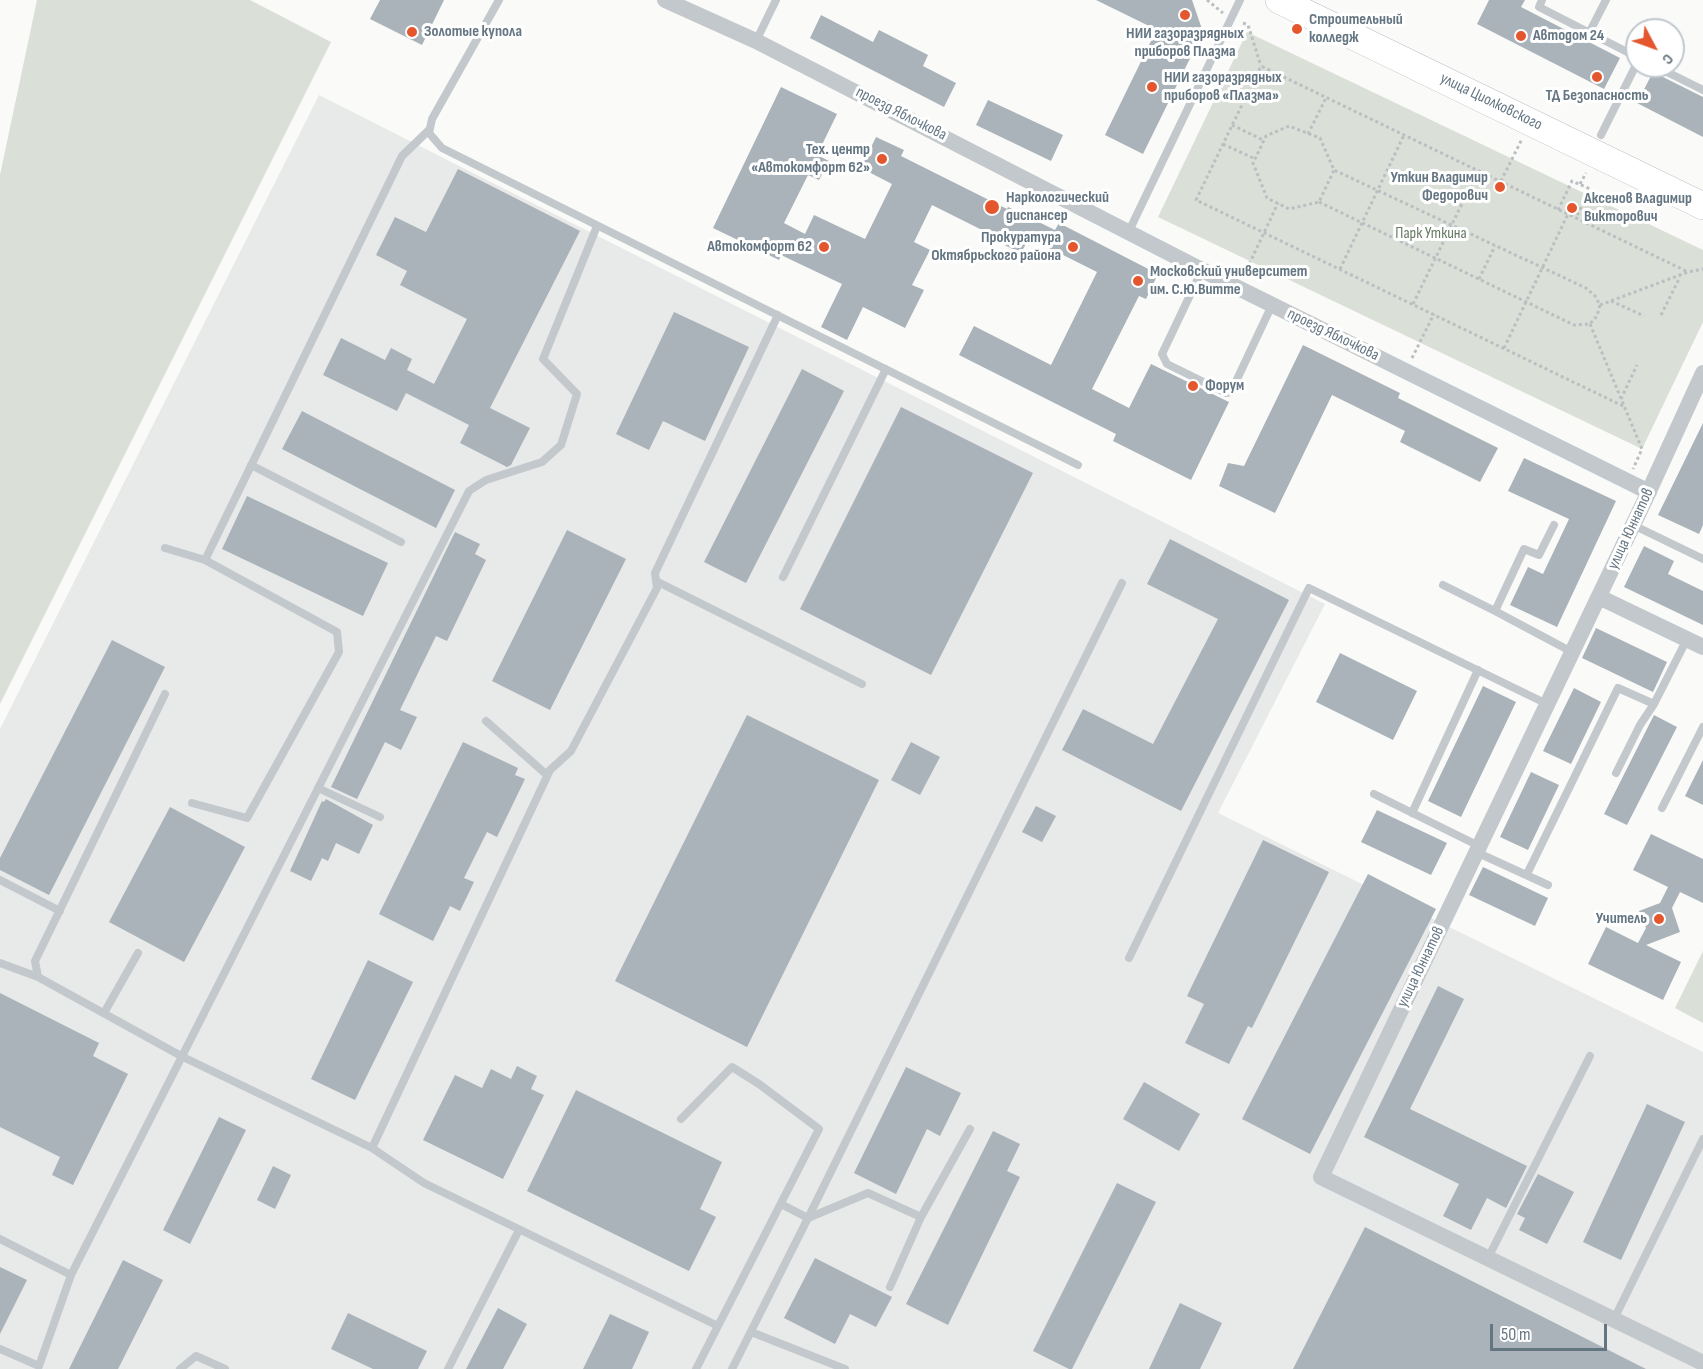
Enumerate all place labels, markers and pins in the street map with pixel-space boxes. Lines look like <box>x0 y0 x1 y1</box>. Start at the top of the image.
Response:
marker: НИИ газоразрядных приборов Плазма <box>1178 8 1192 22</box>
place label: Строительный колледж <box>1309 10 1403 48</box>
place label: Золотые купола <box>424 22 522 42</box>
marker: Строительный колледж <box>1290 22 1304 36</box>
place label: НИИ газоразрядных приборов Плазма <box>1126 24 1244 62</box>
marker: Золотые купола <box>405 25 419 39</box>
place label: Автодом 24 <box>1533 26 1604 46</box>
marker: Автодом 24 <box>1514 29 1528 43</box>
place label: НИИ газоразрядных приборов «Плазма» <box>1164 68 1282 106</box>
marker: ТД Безопасность <box>1590 70 1604 84</box>
marker: НИИ газоразрядных приборов «Плазма» <box>1145 80 1159 94</box>
place label: ТД Безопасность <box>1545 86 1649 106</box>
place label: Тех. центр «Автокомфорт 62» <box>751 140 870 178</box>
marker: Тех. центр «Автокомфорт 62» <box>875 152 889 166</box>
place label: Уткин Владимир Федорович <box>1391 168 1488 206</box>
marker: Уткин Владимир Федорович <box>1493 180 1507 194</box>
place label: Наркологический диспансер <box>1006 188 1109 226</box>
place label: Аксенов Владимир Викторович <box>1584 189 1692 227</box>
marker: Наркологический диспансер <box>983 198 1001 216</box>
marker: Аксенов Владимир Викторович <box>1565 201 1579 215</box>
place label: Прокуратура Октябрьского района <box>931 228 1061 266</box>
place label: Автокомфорт 62 <box>707 237 812 257</box>
marker: Автокомфорт 62 <box>817 240 831 254</box>
marker: Прокуратура Октябрьского района <box>1066 240 1080 254</box>
place label: Московский университет им. С.Ю.Витте <box>1150 262 1307 300</box>
marker: Московский университет им. С.Ю.Витте <box>1131 274 1145 288</box>
place label: Форум <box>1205 376 1244 396</box>
marker: Форум <box>1186 379 1200 393</box>
place label: Учитель <box>1596 909 1647 929</box>
marker: Учитель <box>1652 912 1666 926</box>

